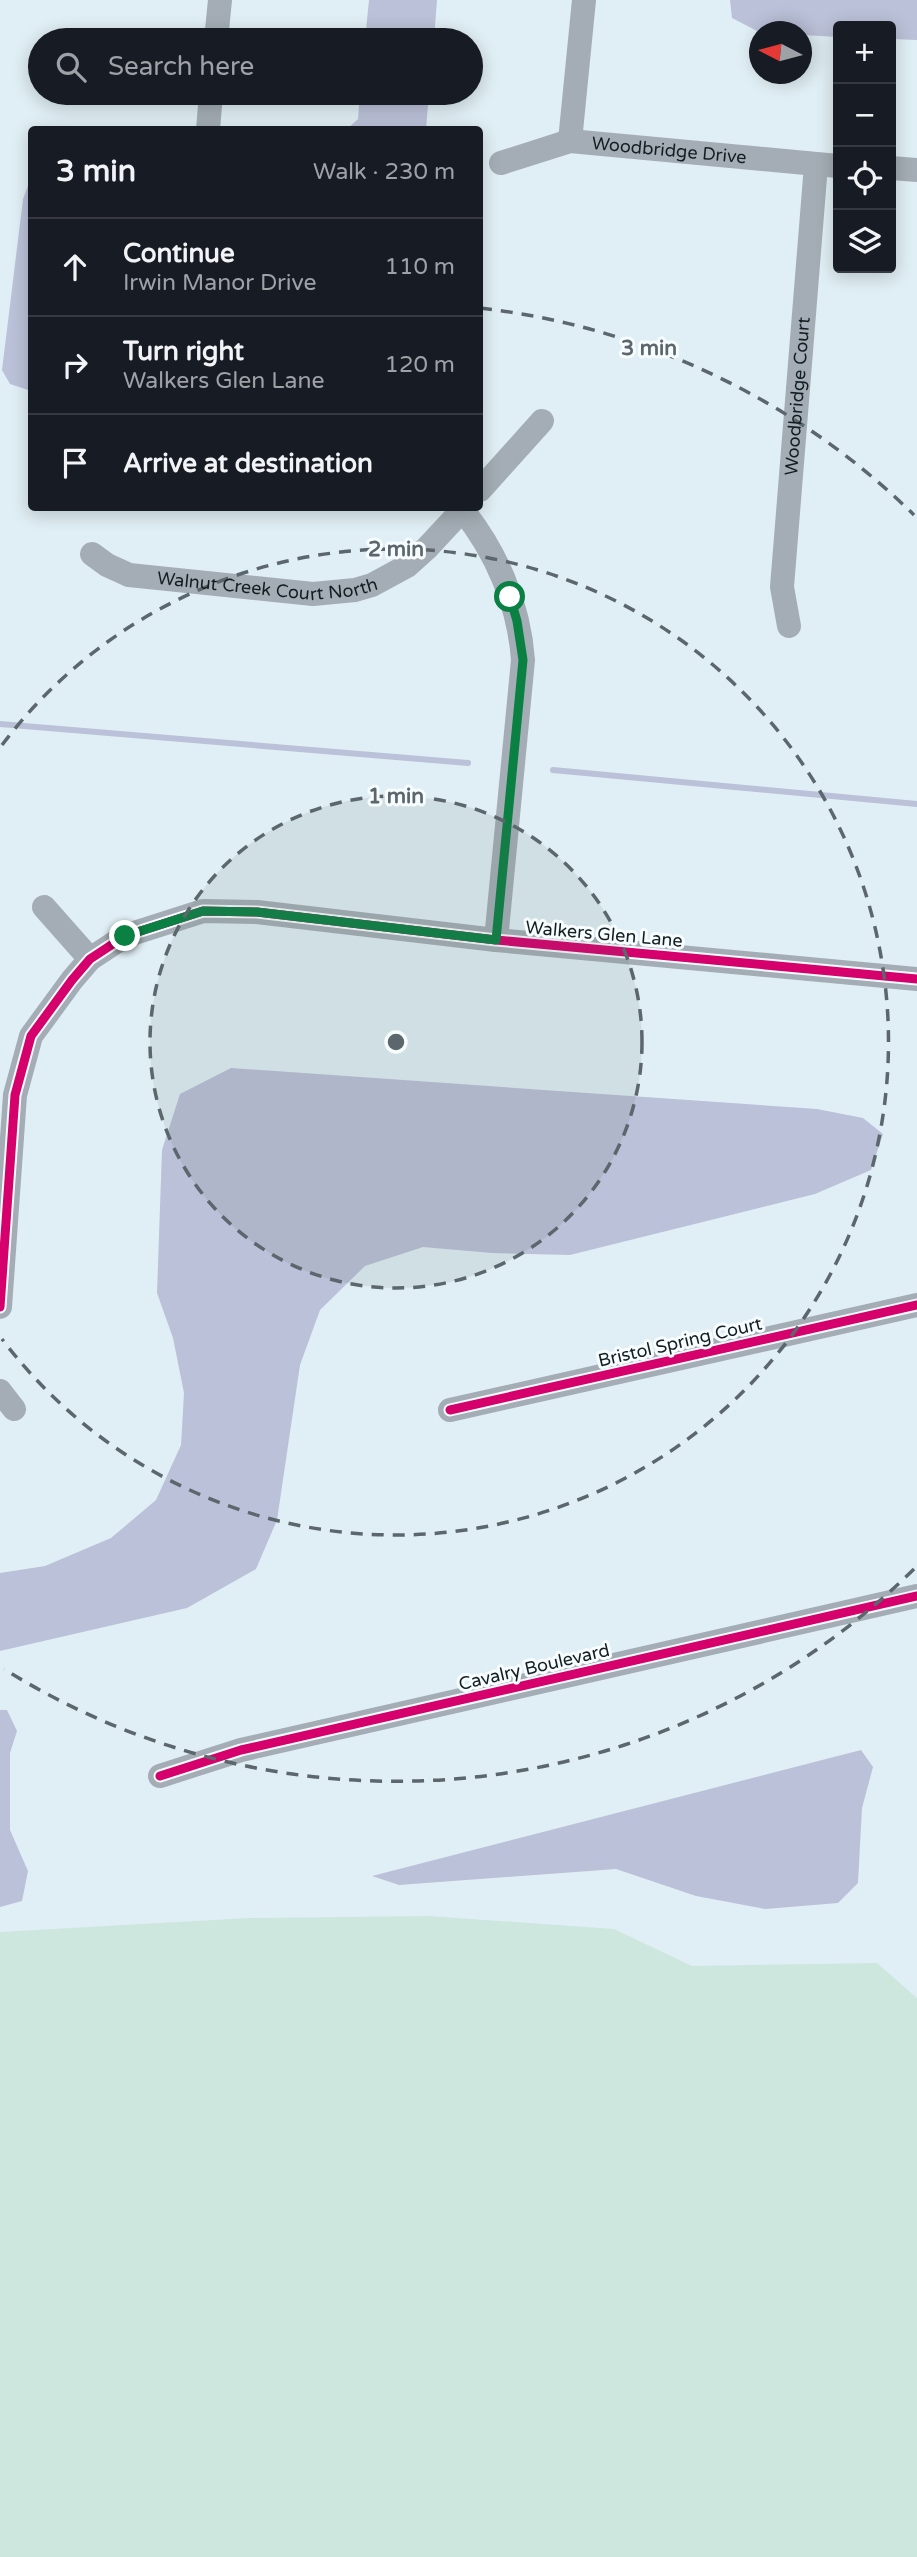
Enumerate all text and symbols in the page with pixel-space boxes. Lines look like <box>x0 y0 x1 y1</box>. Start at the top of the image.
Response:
north arrow <box>749 21 812 84</box>
map controls <box>833 21 896 273</box>
button: + <box>833 21 896 84</box>
search box <box>28 28 483 105</box>
icon: search <box>52 48 90 86</box>
text: Search here <box>108 51 254 82</box>
button: − <box>833 84 896 147</box>
street label: Woodbridge Drive <box>591 132 748 168</box>
button: locate <box>833 147 896 210</box>
text: 3 min <box>56 153 136 190</box>
text: Walk · 230 m <box>313 158 455 186</box>
button: layers <box>833 210 896 273</box>
text: Continue <box>123 238 235 269</box>
icon: ahead <box>56 248 94 286</box>
text: 110 m <box>385 253 455 281</box>
text: Irwin Manor Drive <box>123 269 317 297</box>
street label: Woodbridge Court <box>780 316 815 476</box>
text: Turn right <box>123 336 244 367</box>
text: 3 min <box>621 336 677 361</box>
icon: right <box>56 346 94 384</box>
text: 120 m <box>385 351 455 379</box>
text: Walkers Glen Lane <box>123 367 325 395</box>
icon: arrive <box>56 444 94 482</box>
text: Arrive at destination <box>123 448 373 479</box>
text: 2 min <box>368 537 424 562</box>
street label: Walnut Creek Court North <box>156 567 380 605</box>
route start <box>494 581 525 612</box>
text: 1 min <box>368 784 424 809</box>
street label: Walkers Glen Lane <box>524 916 684 952</box>
route end <box>109 920 140 951</box>
centre of rings <box>384 1030 408 1054</box>
street label: Bristol Spring Court <box>596 1312 764 1372</box>
street label: Cavalry Boulevard <box>456 1639 612 1695</box>

